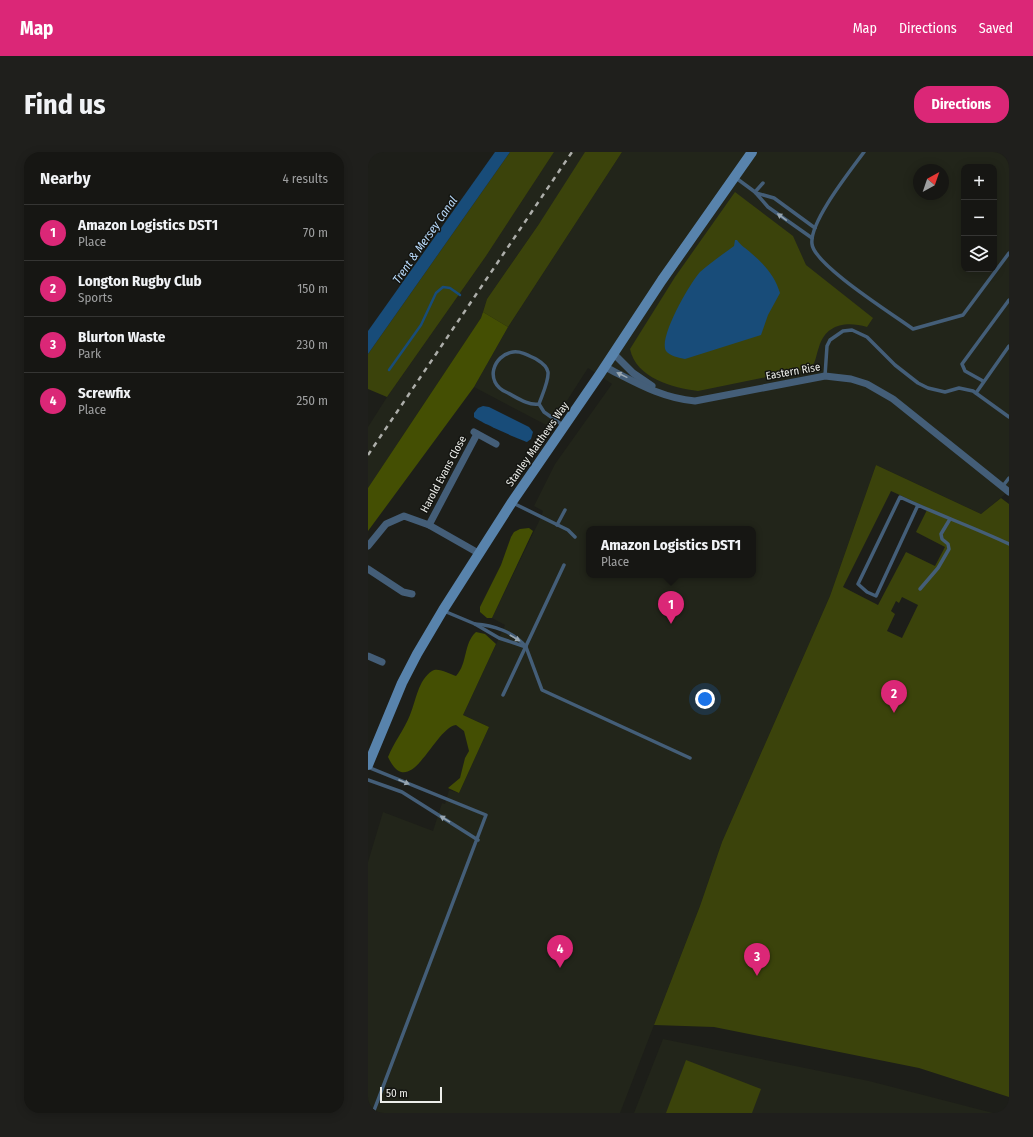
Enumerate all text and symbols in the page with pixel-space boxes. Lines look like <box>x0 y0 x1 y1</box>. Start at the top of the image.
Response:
text: Map <box>20 17 53 40</box>
text: Map <box>853 20 877 37</box>
text: Directions <box>899 20 957 37</box>
text: Saved <box>979 20 1013 37</box>
button: Directions <box>914 86 1009 123</box>
text: Find us <box>24 88 106 121</box>
north arrow <box>913 164 949 200</box>
map controls <box>961 164 997 272</box>
button: + <box>961 164 997 200</box>
text: Nearby <box>40 168 91 189</box>
text: 4 results <box>282 171 328 186</box>
water label: Trent & Mersey Canal <box>390 194 460 286</box>
button: − <box>961 200 997 236</box>
one-way arrow <box>777 213 787 221</box>
text: Amazon Logistics DST1 <box>78 216 218 234</box>
text: 1 <box>50 225 56 240</box>
text: 70 m <box>303 225 328 240</box>
text: Place <box>78 234 106 249</box>
button: layers <box>961 236 997 272</box>
text: Longton Rugby Club <box>78 272 202 290</box>
text: 2 <box>50 281 56 296</box>
text: 150 m <box>297 281 328 296</box>
text: Sports <box>78 290 113 305</box>
text: Blurton Waste <box>78 328 165 346</box>
text: 3 <box>50 337 56 352</box>
text: 230 m <box>297 337 328 352</box>
text: Park <box>78 346 101 361</box>
street label: Eastern Rise <box>765 360 821 383</box>
one-way arrow <box>617 372 628 379</box>
text: Screwfix <box>78 384 131 402</box>
text: 4 <box>50 393 56 408</box>
text: 250 m <box>296 393 328 408</box>
street label: Stanley Matthews Way <box>503 400 571 489</box>
text: Place <box>78 402 106 417</box>
street label: Harold Evans Close <box>418 434 469 515</box>
popup <box>586 526 756 578</box>
text: Amazon Logistics DST1 <box>601 536 741 554</box>
text: Place <box>601 554 629 569</box>
pin: 1 <box>658 591 684 624</box>
one-way arrow <box>509 634 521 641</box>
pin: 2 <box>881 680 907 713</box>
your location <box>695 689 715 709</box>
one-way arrow <box>399 779 411 785</box>
one-way arrow <box>439 815 450 823</box>
pin: 4 <box>547 935 573 968</box>
pin: 3 <box>744 943 770 976</box>
scale bar <box>380 1085 442 1104</box>
text: 50 m <box>386 1087 408 1100</box>

